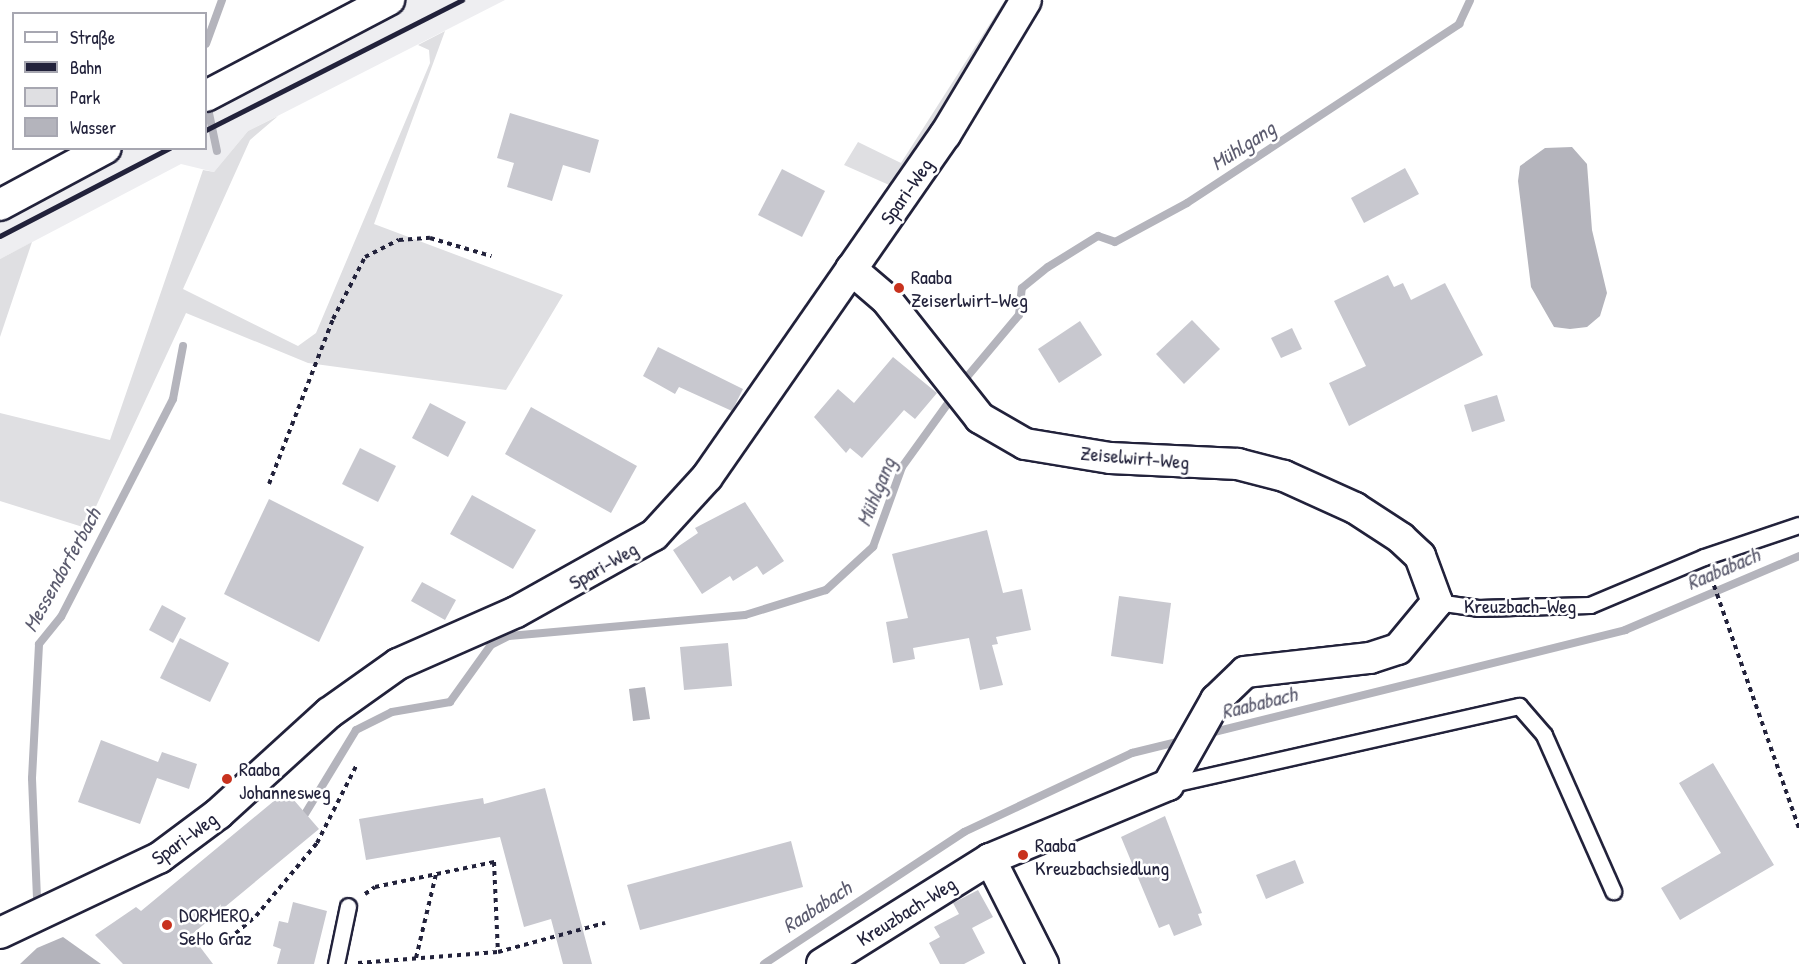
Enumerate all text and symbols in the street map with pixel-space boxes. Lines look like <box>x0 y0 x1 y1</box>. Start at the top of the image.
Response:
legend <box>12 12 207 150</box>
text: Straße <box>70 25 115 50</box>
text: Bahn <box>70 55 102 80</box>
text: Park <box>70 85 100 110</box>
text: Wasser <box>70 115 116 140</box>
water label: Mühlgang <box>1206 116 1280 176</box>
street label: Spari-Weg <box>875 153 937 229</box>
place label: Raaba Zeiserlwirt-Weg <box>911 264 1028 311</box>
marker: Raaba Zeiserlwirt-Weg <box>892 281 906 295</box>
street label: Zeiselwirt-Weg <box>1080 440 1190 474</box>
water label: Mühlgang <box>851 454 901 530</box>
water label: Messendorferbach <box>18 504 106 636</box>
street label: Spari-Weg <box>565 536 641 594</box>
water label: Raababach <box>1683 542 1763 596</box>
street label: Kreuzbach-Weg <box>1464 593 1576 617</box>
water label: Raababach <box>1219 681 1299 725</box>
place label: Raaba Johannesweg <box>239 756 331 803</box>
marker: Raaba Johannesweg <box>220 772 234 786</box>
street label: Spari-Weg <box>147 806 221 870</box>
place label: Raaba Kreuzbachsiedlung <box>1035 832 1169 879</box>
marker: Raaba Kreuzbachsiedlung <box>1016 848 1030 862</box>
street label: Kreuzbach-Weg <box>852 871 960 951</box>
water label: Raababach <box>778 876 856 938</box>
place label: DORMERO SeHo Graz <box>179 902 252 949</box>
marker: DORMERO SeHo Graz <box>160 918 174 932</box>

